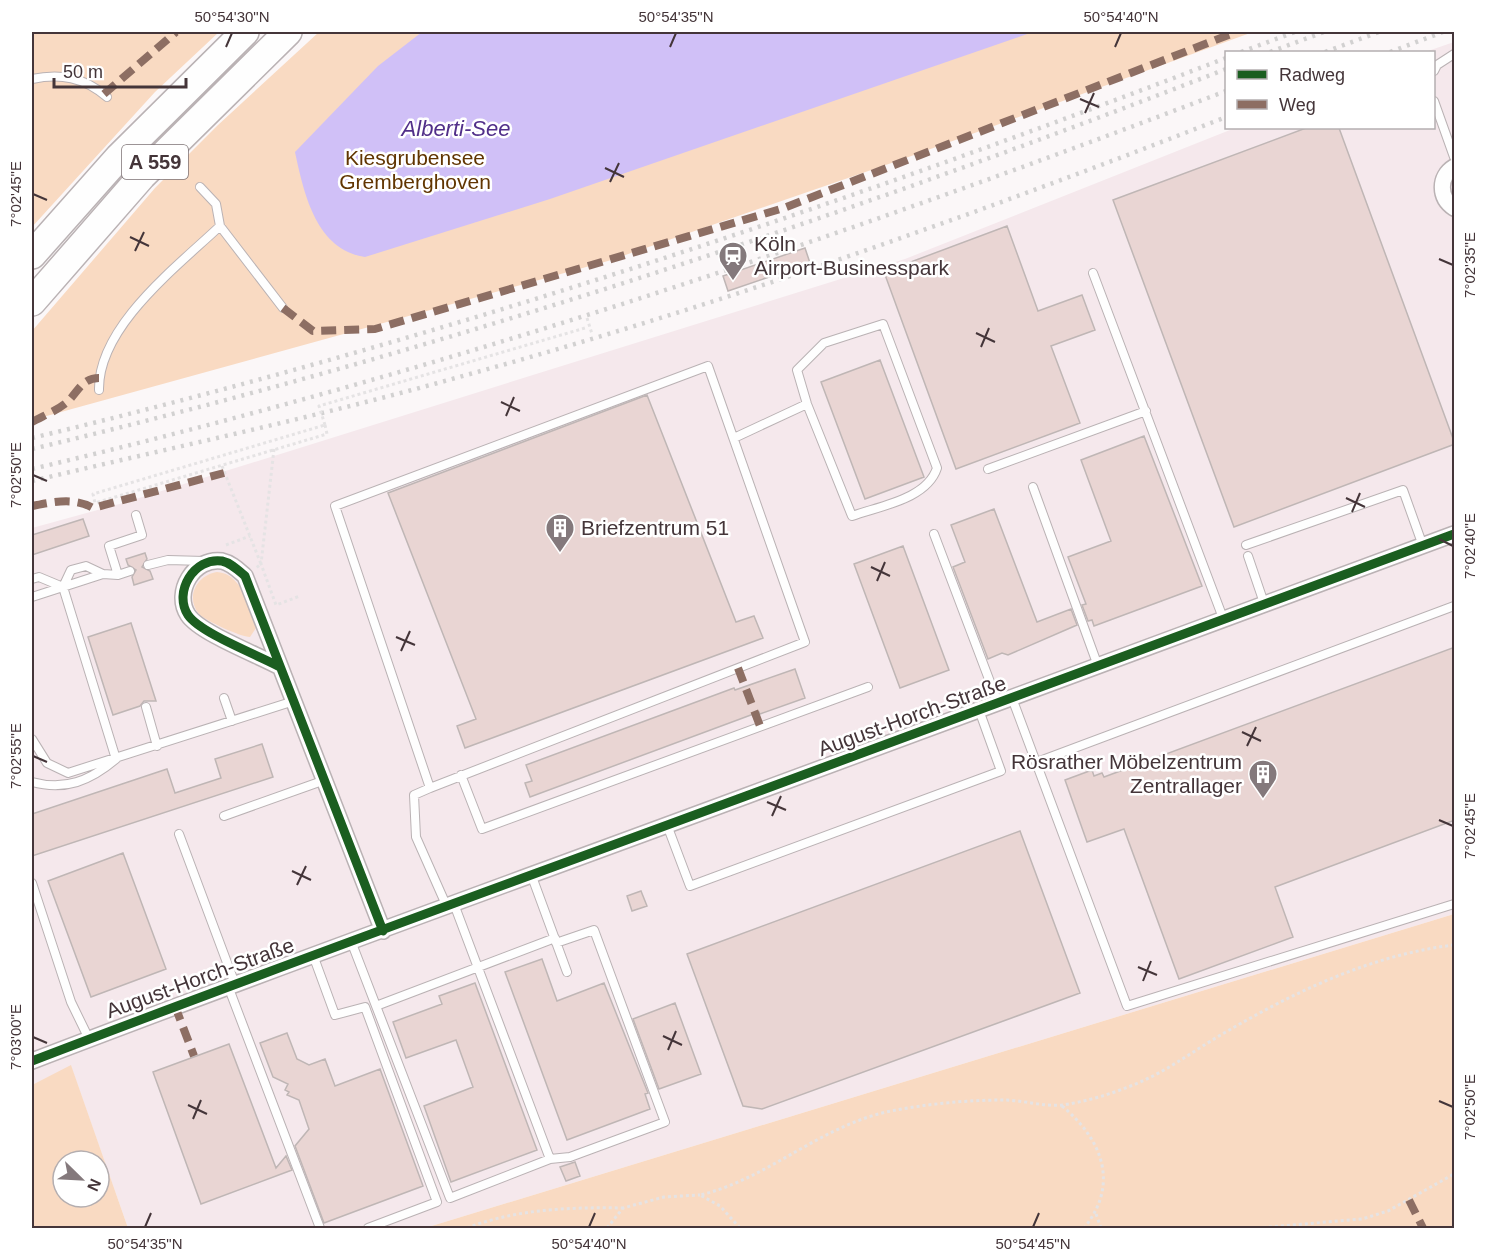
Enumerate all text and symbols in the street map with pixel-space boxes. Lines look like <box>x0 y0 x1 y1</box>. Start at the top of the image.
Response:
text: 50°54'30"N <box>194 8 270 25</box>
text: 50°54'35"N <box>638 8 714 25</box>
text: 50°54'40"N <box>1083 8 1159 25</box>
scale bar <box>54 51 186 89</box>
legend <box>1225 51 1435 129</box>
text: 50 m <box>63 62 103 82</box>
text: Radweg <box>1279 65 1345 85</box>
text: Weg <box>1279 95 1316 115</box>
water label: Alberti-See <box>400 116 510 141</box>
road number: A 559 <box>122 145 188 179</box>
park label: Kiesgrubensee Gremberghoven <box>339 146 491 193</box>
text: 7°02'45"E <box>7 161 24 227</box>
place label: Köln Airport-Businesspark <box>754 232 949 279</box>
text: 7°02'35"E <box>1461 232 1478 298</box>
station icon: Köln Airport-Businesspark <box>717 240 749 282</box>
text: 7°02'50"E <box>7 442 24 508</box>
building icon: Briefzentrum 51 <box>544 512 576 554</box>
text: 7°02'40"E <box>1461 513 1478 579</box>
place label: Briefzentrum 51 <box>581 516 729 539</box>
street label: August-Horch-Straße <box>815 671 1009 760</box>
text: 7°02'55"E <box>7 723 24 789</box>
place label: Rösrather Möbelzentrum Zentrallager <box>1011 750 1242 797</box>
building icon: Rösrather Möbelzentrum Zentrallager <box>1247 758 1279 800</box>
text: 7°02'45"E <box>1461 793 1478 859</box>
street label: August-Horch-Straße <box>103 933 297 1022</box>
text: 7°03'00"E <box>7 1004 24 1070</box>
text: 7°02'50"E <box>1461 1074 1478 1140</box>
north arrow <box>51 1149 111 1209</box>
text: N <box>84 1176 104 1194</box>
text: 50°54'35"N <box>107 1235 183 1252</box>
text: 50°54'40"N <box>551 1235 627 1252</box>
text: 50°54'45"N <box>995 1235 1071 1252</box>

